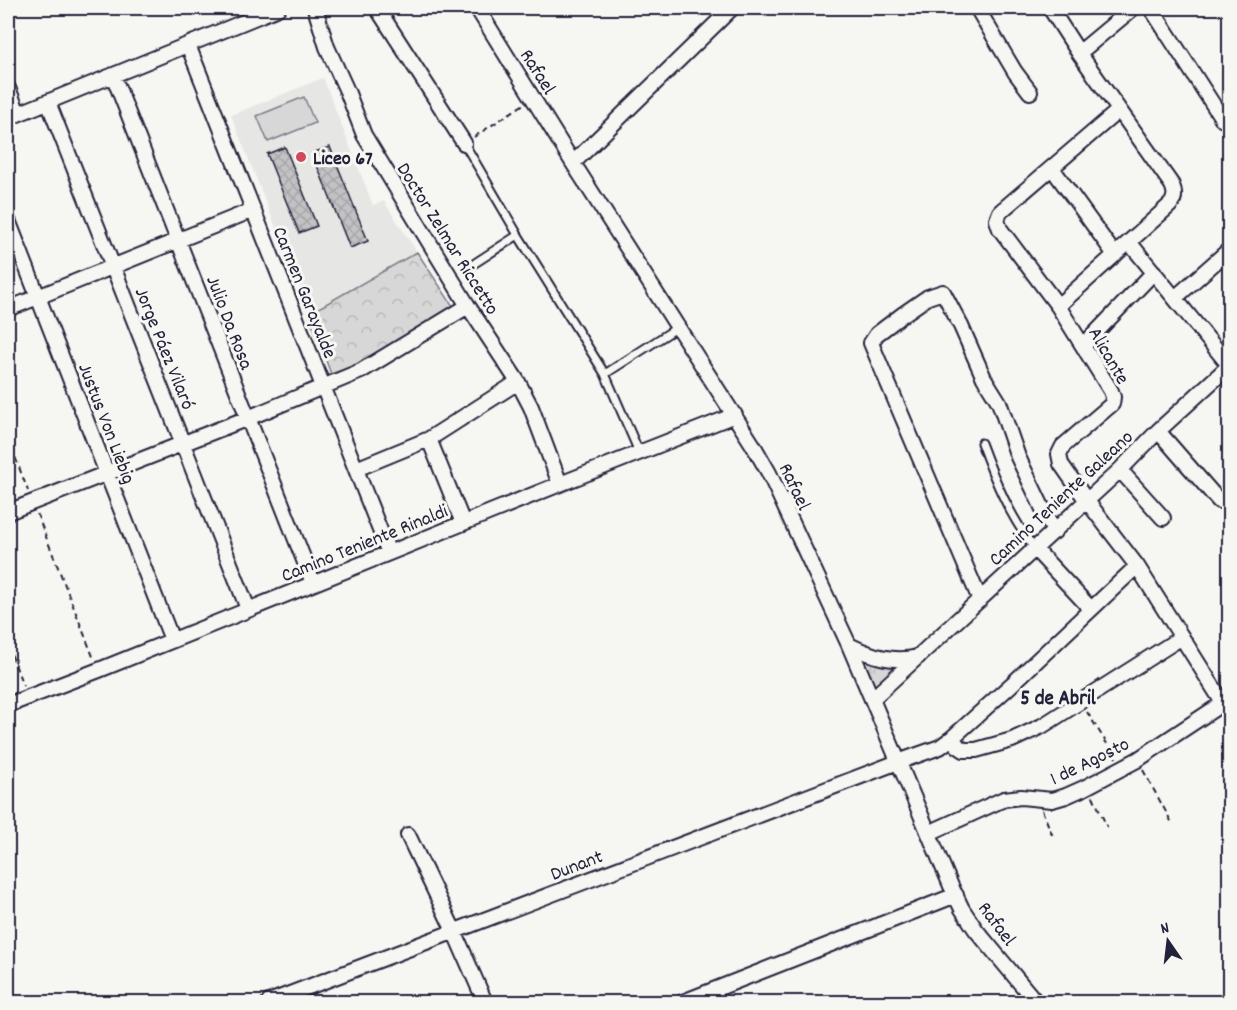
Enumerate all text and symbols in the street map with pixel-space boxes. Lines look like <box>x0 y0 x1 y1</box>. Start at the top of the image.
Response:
street label: Rafael <box>512 44 561 101</box>
place label: Liceo 67 <box>313 146 373 174</box>
marker: Liceo 67 <box>294 150 308 164</box>
street label: Doctor Zelmar Riccetto <box>388 158 505 321</box>
street label: Carmen Garayalde <box>264 223 342 363</box>
street label: Julio Da Rosa <box>197 272 259 375</box>
street label: Jorge Páez Vilaró <box>126 284 200 415</box>
street label: Alicante <box>1080 323 1135 391</box>
street label: Justus Von Liebig <box>69 360 141 489</box>
street label: Camino Teniente Galeano <box>984 425 1141 574</box>
street label: Rafael <box>770 459 816 516</box>
street label: Camino Teniente Rinaldi <box>277 498 453 591</box>
district label: 5 de Abril <box>1020 685 1097 715</box>
street label: 1 de Agosto <box>1046 731 1135 794</box>
street label: Dunant <box>547 844 607 890</box>
street label: Rafael <box>970 897 1022 953</box>
north arrow <box>1138 911 1198 971</box>
text: N <box>1158 917 1172 941</box>

